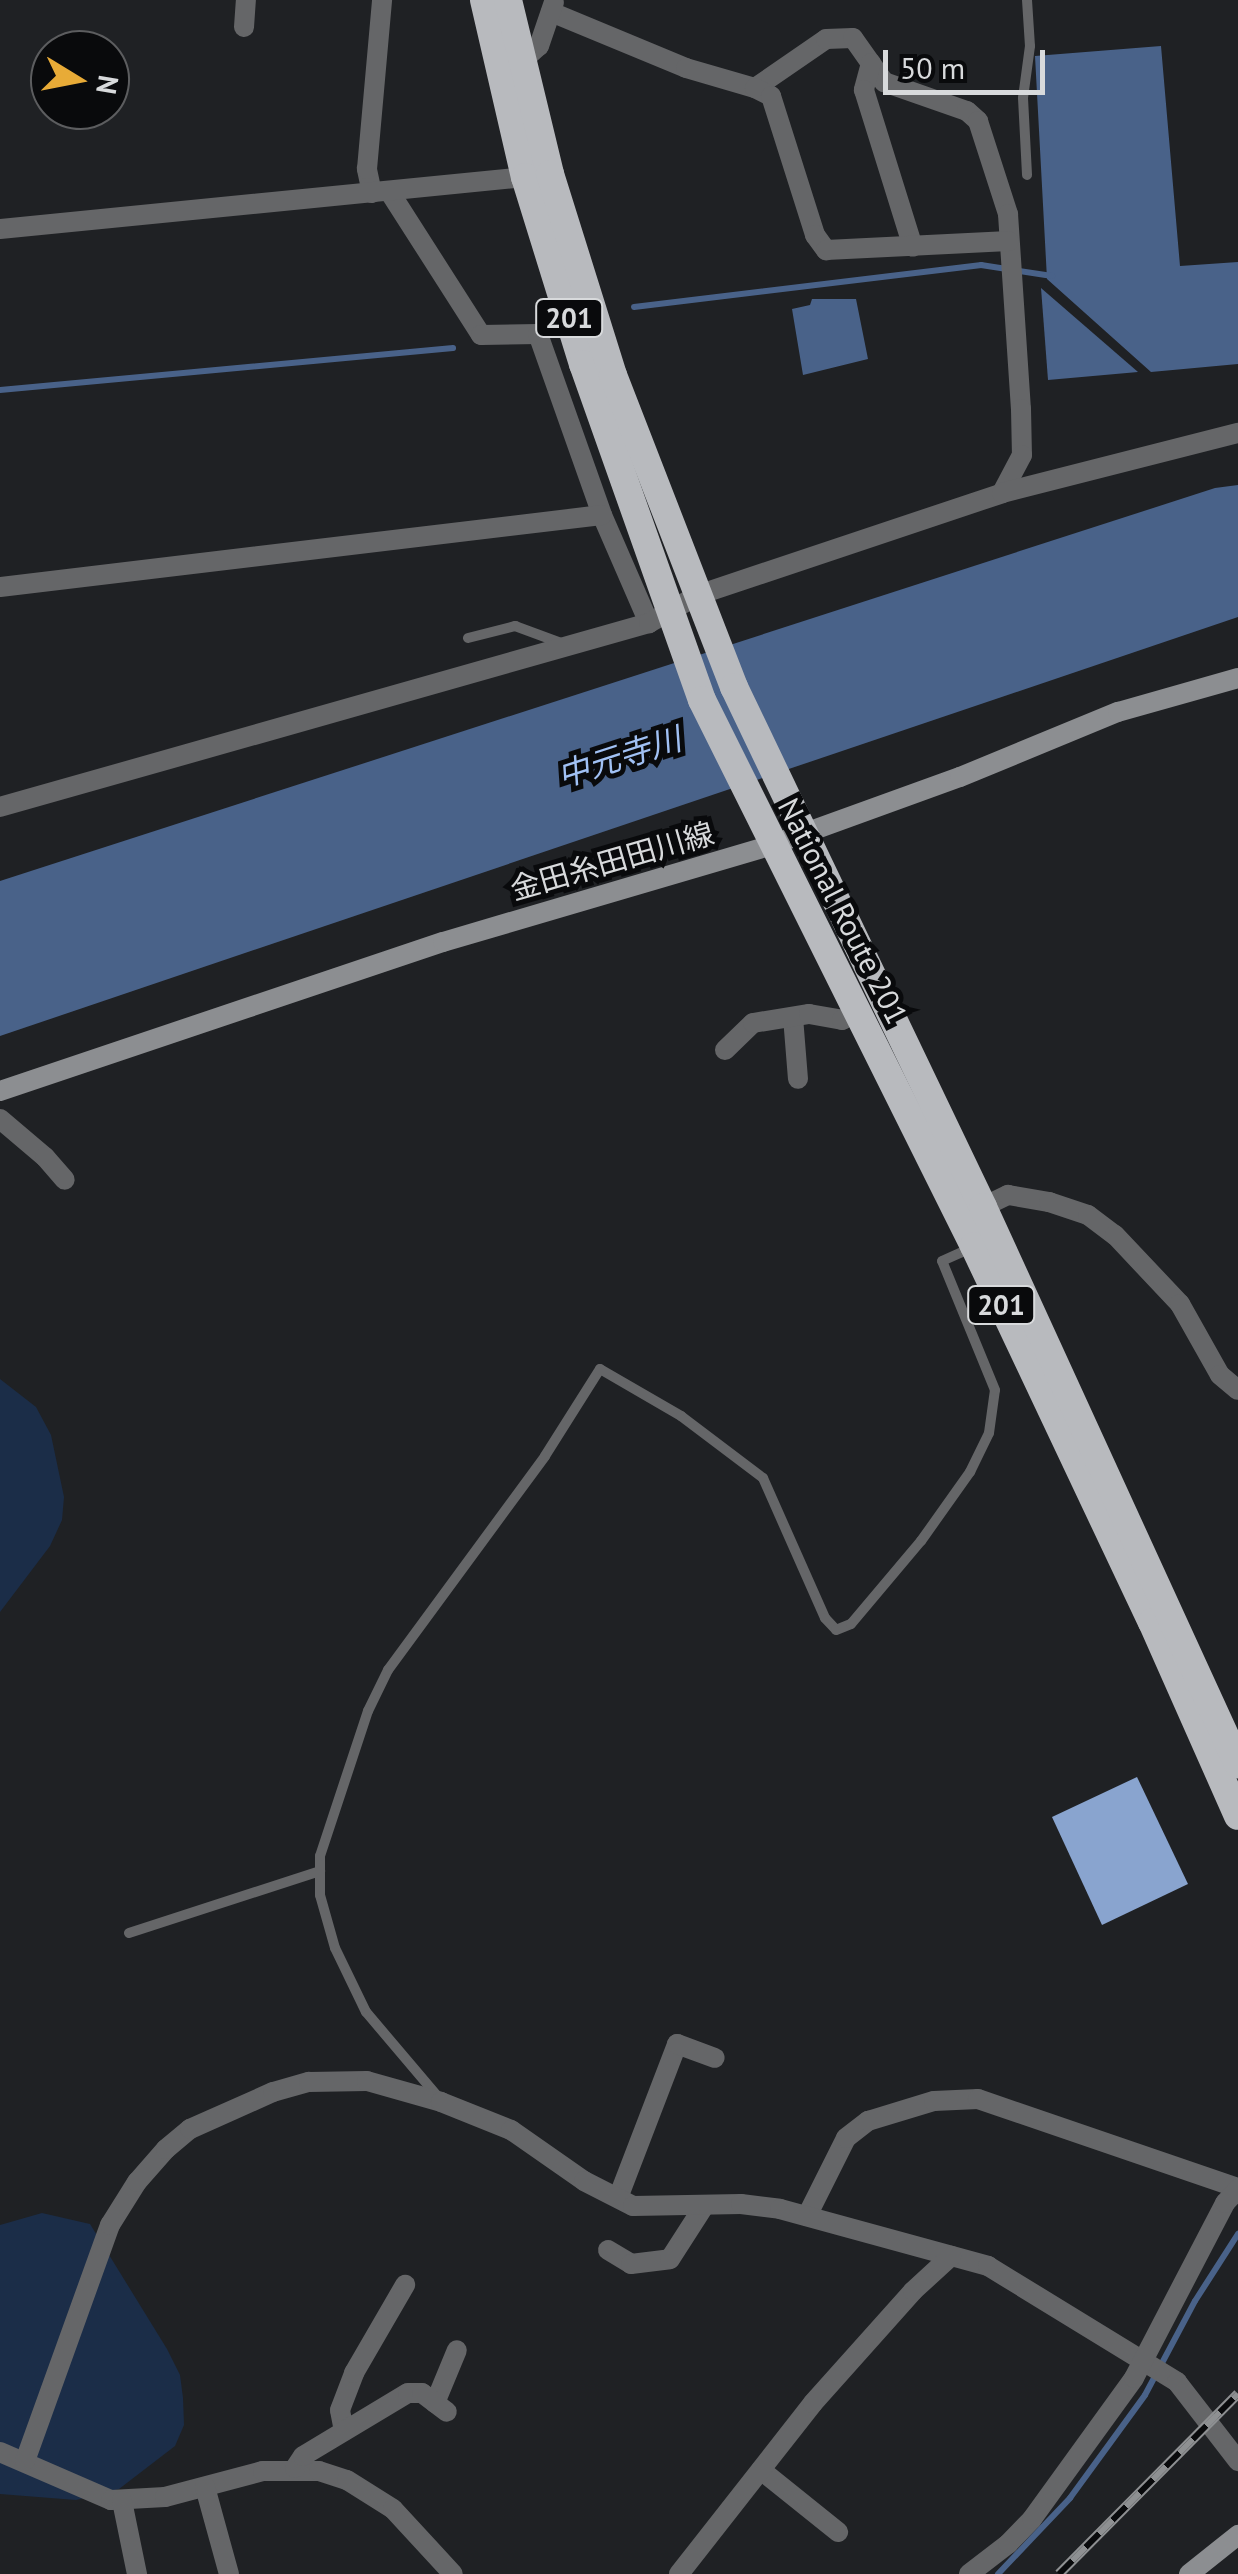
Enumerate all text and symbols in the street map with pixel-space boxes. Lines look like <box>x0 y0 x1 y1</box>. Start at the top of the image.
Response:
north arrow <box>30 30 130 130</box>
scale bar <box>888 30 1050 92</box>
text: 50 m <box>900 48 965 87</box>
text: N <box>88 73 128 97</box>
road number: 201 <box>534 295 604 341</box>
water label: 中元寺川 <box>552 719 686 795</box>
street label: National Route 201 <box>771 792 915 1030</box>
street label: 金田糸田田川線 <box>506 815 718 907</box>
road number: 201 <box>966 1282 1036 1328</box>

